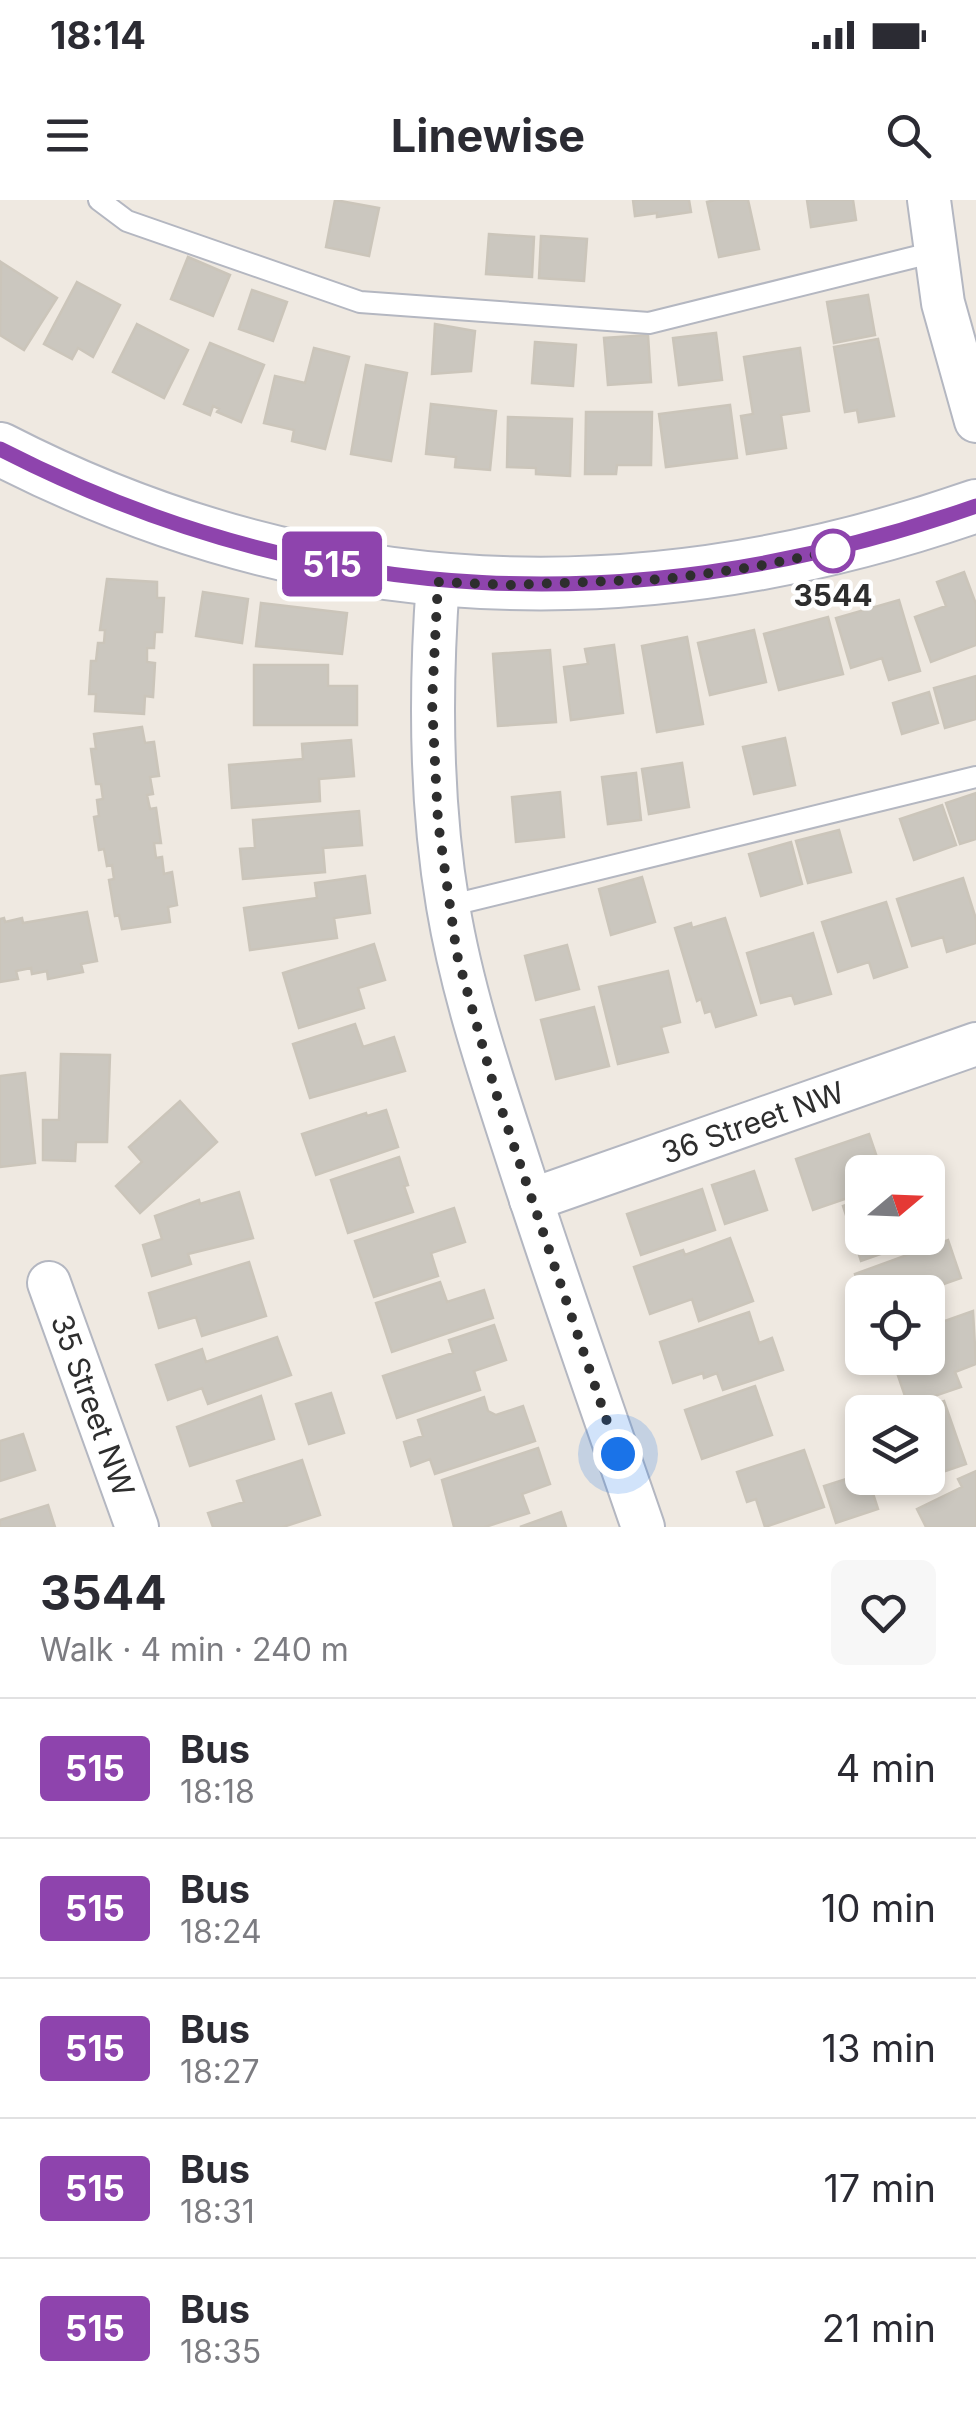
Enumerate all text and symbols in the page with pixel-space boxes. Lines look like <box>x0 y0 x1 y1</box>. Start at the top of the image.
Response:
text: 18:14 <box>50 12 146 58</box>
icon: menu <box>40 108 95 163</box>
text: Linewise <box>391 108 585 163</box>
icon: search <box>881 108 936 163</box>
marker: 3544 <box>812 530 854 572</box>
line badge: 515 <box>274 532 390 596</box>
text: 515 <box>302 543 362 585</box>
place label: 3544 <box>793 577 873 613</box>
street label: 36 Street NW <box>657 1074 849 1171</box>
north arrow <box>845 1155 945 1255</box>
map controls <box>845 1155 945 1495</box>
button: locate <box>845 1275 945 1375</box>
street label: 35 Street NW <box>44 1310 142 1501</box>
button: layers <box>845 1395 945 1495</box>
your location <box>593 1429 643 1479</box>
button: heart <box>831 1560 936 1665</box>
text: 3544 <box>40 1563 167 1622</box>
text: Walk · 4 min · 240 m <box>40 1630 349 1669</box>
text: Bus <box>180 1726 250 1772</box>
text: 4 min <box>836 1745 936 1791</box>
text: 515 <box>65 1747 125 1789</box>
text: 18:18 <box>180 1772 255 1811</box>
text: Bus <box>180 1866 250 1912</box>
text: 10 min <box>821 1885 936 1931</box>
text: 515 <box>65 1887 125 1929</box>
text: 18:24 <box>180 1912 262 1951</box>
text: Bus <box>180 2006 250 2052</box>
text: 13 min <box>821 2025 936 2071</box>
text: 515 <box>65 2027 125 2069</box>
text: 18:27 <box>180 2052 260 2091</box>
text: Bus <box>180 2146 250 2192</box>
text: 17 min <box>823 2165 936 2211</box>
text: 515 <box>65 2167 125 2209</box>
text: 18:31 <box>180 2192 255 2231</box>
text: Bus <box>180 2286 250 2332</box>
text: 21 min <box>822 2305 936 2351</box>
text: 515 <box>65 2307 125 2349</box>
text: 18:35 <box>180 2332 261 2371</box>

